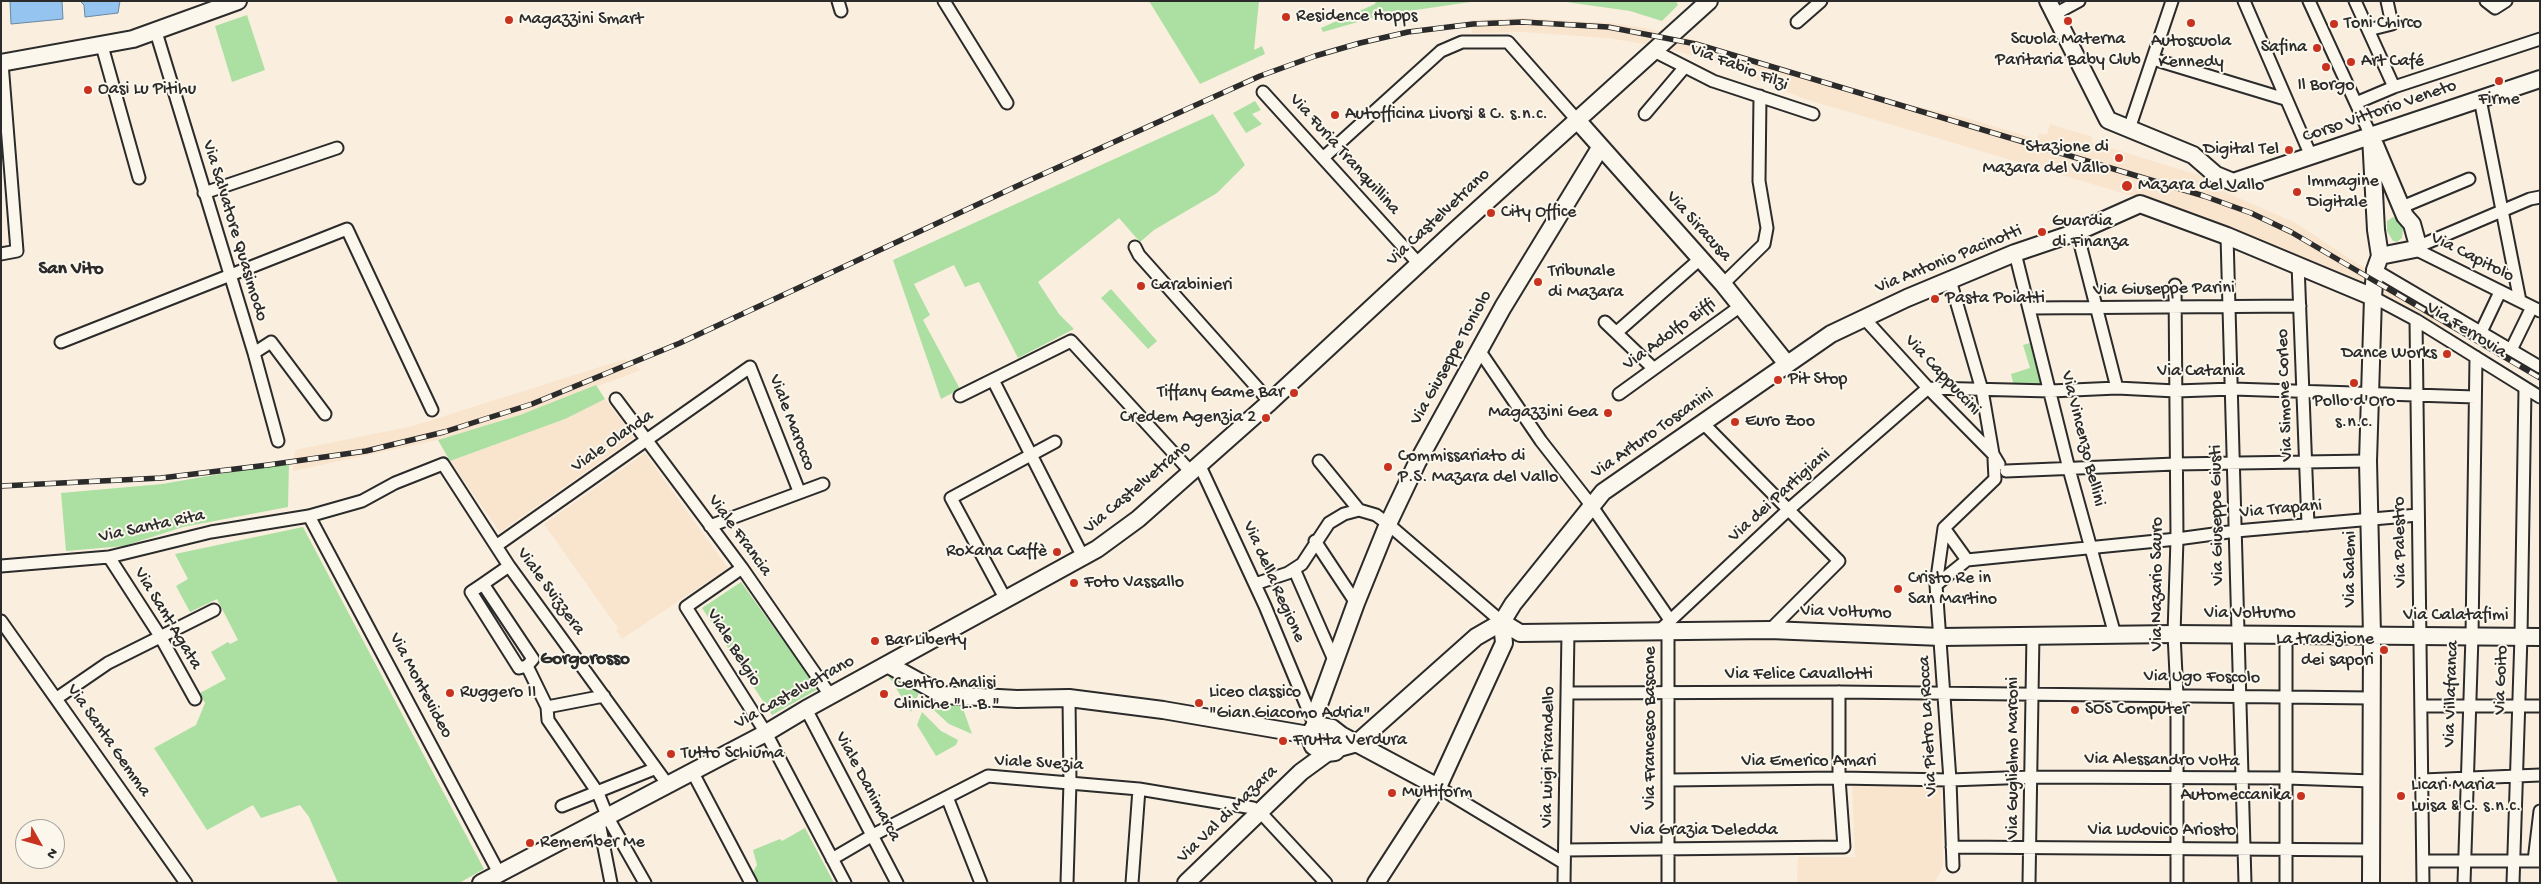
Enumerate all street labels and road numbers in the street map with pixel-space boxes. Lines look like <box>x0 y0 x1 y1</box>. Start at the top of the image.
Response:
street label: Via Fabio Filzi <box>1687 39 1791 97</box>
street label: Corso Vittorio Veneto <box>2300 76 2460 148</box>
street label: Via Furia Tranquillina <box>1284 90 1404 220</box>
street label: Via Salvatore Quasimodo <box>196 138 272 324</box>
street label: Via Castelvetrano <box>1383 164 1495 272</box>
street label: Via Siracusa <box>1661 187 1735 267</box>
street label: Via Antonio Pacinotti <box>1872 221 2026 299</box>
street label: Via Capitolo <box>2427 228 2517 288</box>
street label: Via Giuseppe Parini <box>2093 278 2235 302</box>
street label: Via Giuseppe Toniolo <box>1406 287 1498 429</box>
street label: Via Adolfo Biffi <box>1619 294 1721 376</box>
street label: Via Ferrovia <box>2422 298 2510 364</box>
street label: Via Simone Corleo <box>2273 328 2299 462</box>
street label: Via Cappuccini <box>1899 331 1985 421</box>
street label: Via Catania <box>2157 361 2245 383</box>
street label: Via Vincenzo Bellini <box>2055 369 2109 509</box>
street label: Viale Marocco <box>763 372 819 474</box>
street label: Via Arturo Toscanini <box>1587 384 1719 484</box>
street label: Viale Olanda <box>568 406 658 478</box>
street label: Via Castelvetrano <box>1080 437 1196 539</box>
street label: Via dei Partigiani <box>1724 444 1836 548</box>
street label: Via Giuseppe Giusti <box>2206 445 2230 585</box>
street label: Viale Francia <box>702 491 776 581</box>
street label: Via Trapani <box>2239 496 2323 524</box>
street label: Via Palestro <box>2389 496 2413 588</box>
street label: Via Santa Rita <box>97 505 207 549</box>
street label: Via Nazario Sauro <box>2147 517 2169 651</box>
street label: Via della Regione <box>1237 518 1309 646</box>
street label: Via Salemi <box>2340 531 2362 607</box>
street label: Viale Svizzera <box>511 544 589 640</box>
street label: Via Sant'Agata <box>128 564 206 674</box>
street label: Via Volturno <box>1800 601 1892 625</box>
street label: Via Volturno <box>2204 603 2296 625</box>
street label: Viale Belgio <box>701 605 765 691</box>
street label: Via Calatafimi <box>2403 605 2509 627</box>
street label: Via Montevideo <box>383 630 457 742</box>
street label: Via Villafranca <box>2439 640 2465 748</box>
street label: Via Goito <box>2490 645 2514 715</box>
street label: Via Francesco Bascone <box>1640 646 1662 810</box>
street label: Via Castelvetrano <box>731 651 859 735</box>
street label: Via Pietro La Rocca <box>1915 655 1943 797</box>
street label: Via Felice Cavallotti <box>1725 664 1873 686</box>
street label: Via Ugo Foscolo <box>2144 666 2260 690</box>
street label: Via Guglielmo Marconi <box>2003 677 2025 839</box>
street label: Via Santa Gemma <box>61 680 155 802</box>
street label: Via Luigi Pirandello <box>1537 686 1561 828</box>
street label: Viale Danimarca <box>829 729 905 845</box>
street label: Via Alessandro Volta <box>2084 749 2240 773</box>
street label: Viale Svezia <box>994 751 1084 777</box>
street label: Via Emerico Amari <box>1741 751 1877 773</box>
street label: Via Val di Mazara <box>1173 761 1283 869</box>
street label: Via Grazia Deledda <box>1630 820 1778 842</box>
street label: Via Ludovico Ariosto <box>2088 820 2236 842</box>

